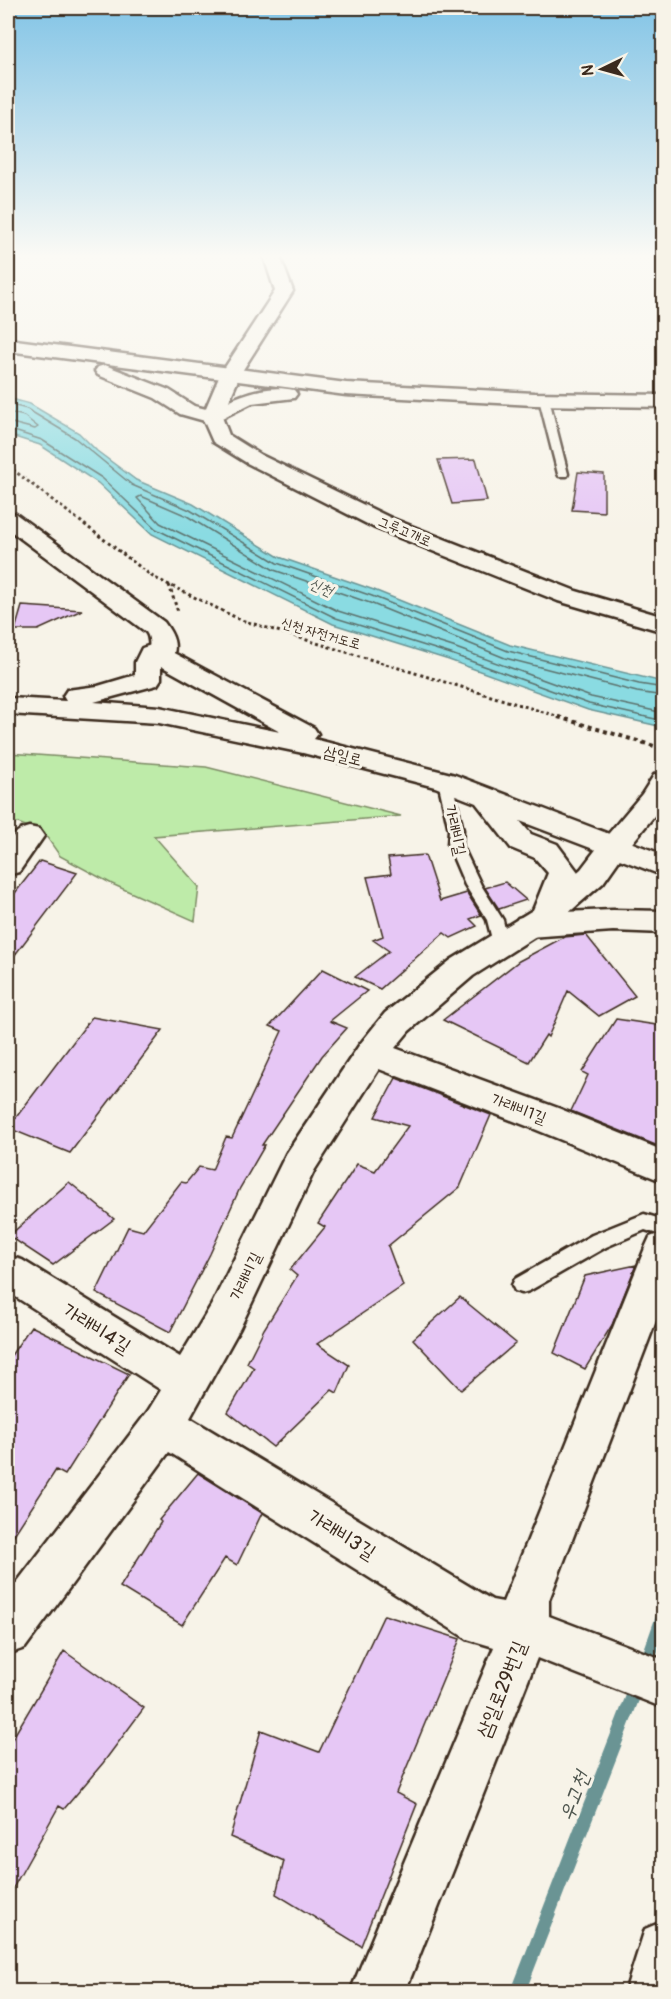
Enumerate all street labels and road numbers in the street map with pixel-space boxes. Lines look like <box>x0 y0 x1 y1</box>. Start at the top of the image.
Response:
street label: 그루고개로 <box>376 513 434 550</box>
street label: 신천 자전거도로 <box>279 614 363 653</box>
street label: 삼일로 <box>322 742 364 770</box>
street label: 가래비길 <box>440 803 470 858</box>
street label: 가래비1길 <box>488 1089 549 1129</box>
street label: 가래비길 <box>226 1249 266 1304</box>
street label: 가래비4길 <box>58 1298 136 1359</box>
street label: 가래비3길 <box>303 1504 380 1565</box>
street label: 삼일로29번길 <box>471 1637 532 1741</box>

